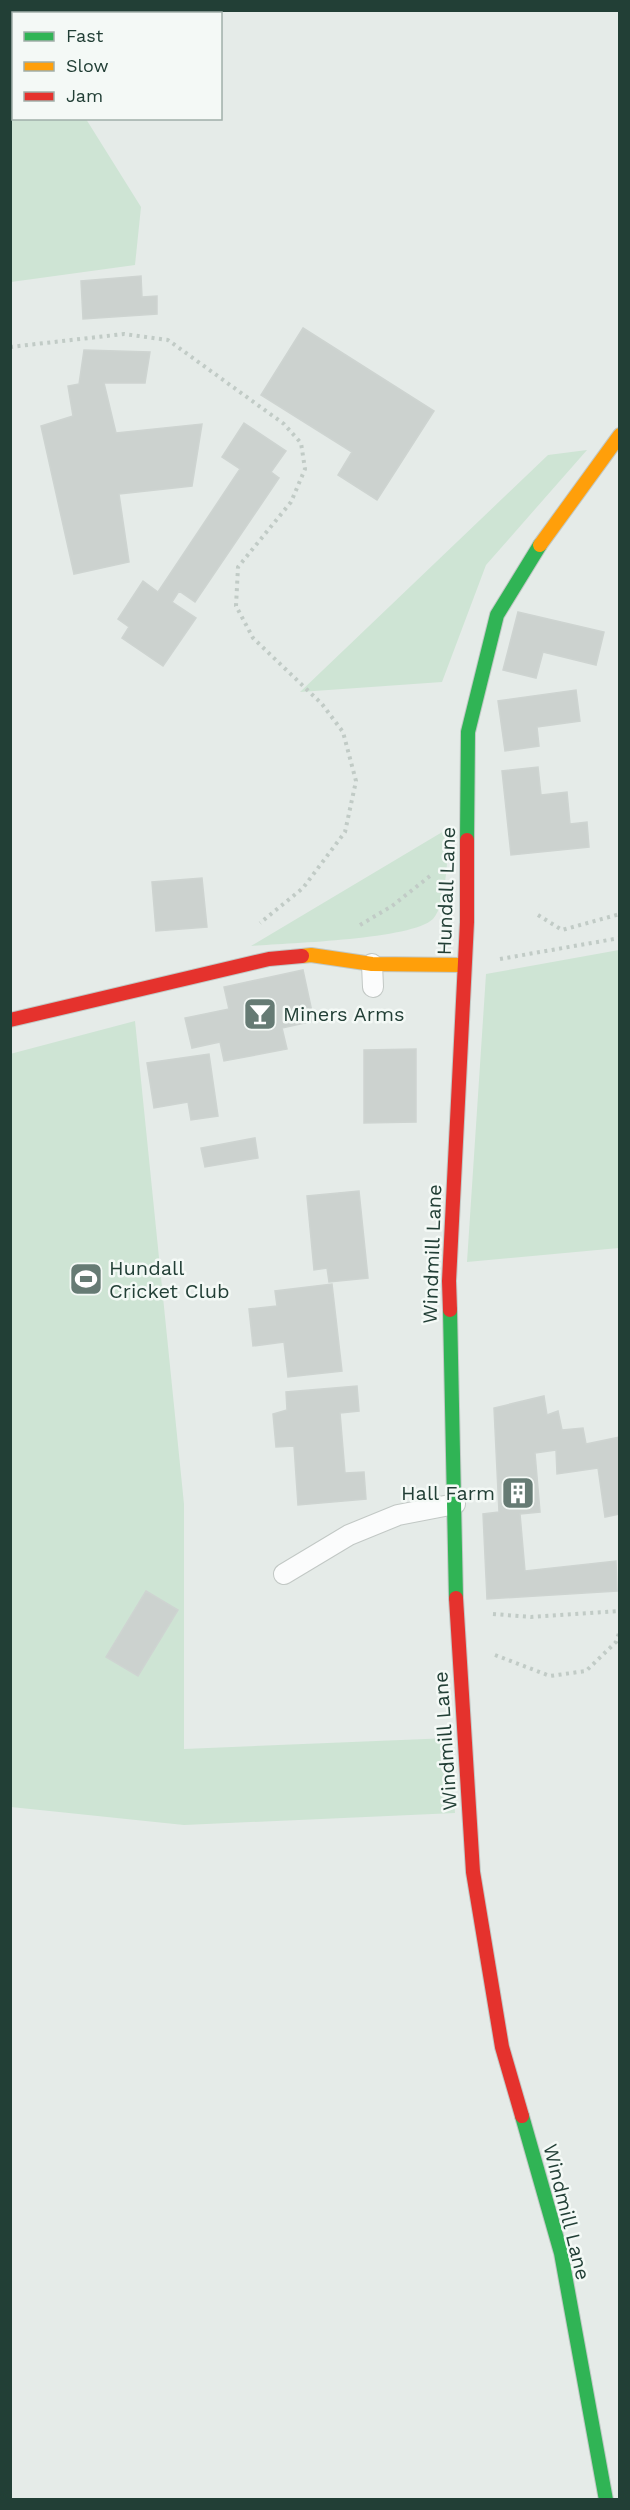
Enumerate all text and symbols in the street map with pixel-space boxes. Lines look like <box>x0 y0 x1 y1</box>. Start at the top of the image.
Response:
legend <box>12 12 222 120</box>
text: Fast <box>66 25 104 46</box>
text: Slow <box>66 55 109 76</box>
text: Jam <box>66 85 103 106</box>
street label: Hundall Lane <box>432 826 460 956</box>
bar icon: Miners Arms <box>242 996 278 1032</box>
place label: Miners Arms <box>283 1002 405 1026</box>
street label: Windmill Lane <box>418 1184 446 1324</box>
place label: Hundall Cricket Club <box>109 1256 230 1303</box>
sports icon: Hundall Cricket Club <box>68 1261 104 1297</box>
building icon: Hall Farm <box>500 1475 536 1511</box>
place label: Hall Farm <box>401 1481 495 1505</box>
street label: Windmill Lane <box>428 1671 462 1811</box>
street label: Windmill Lane <box>538 2141 596 2283</box>

